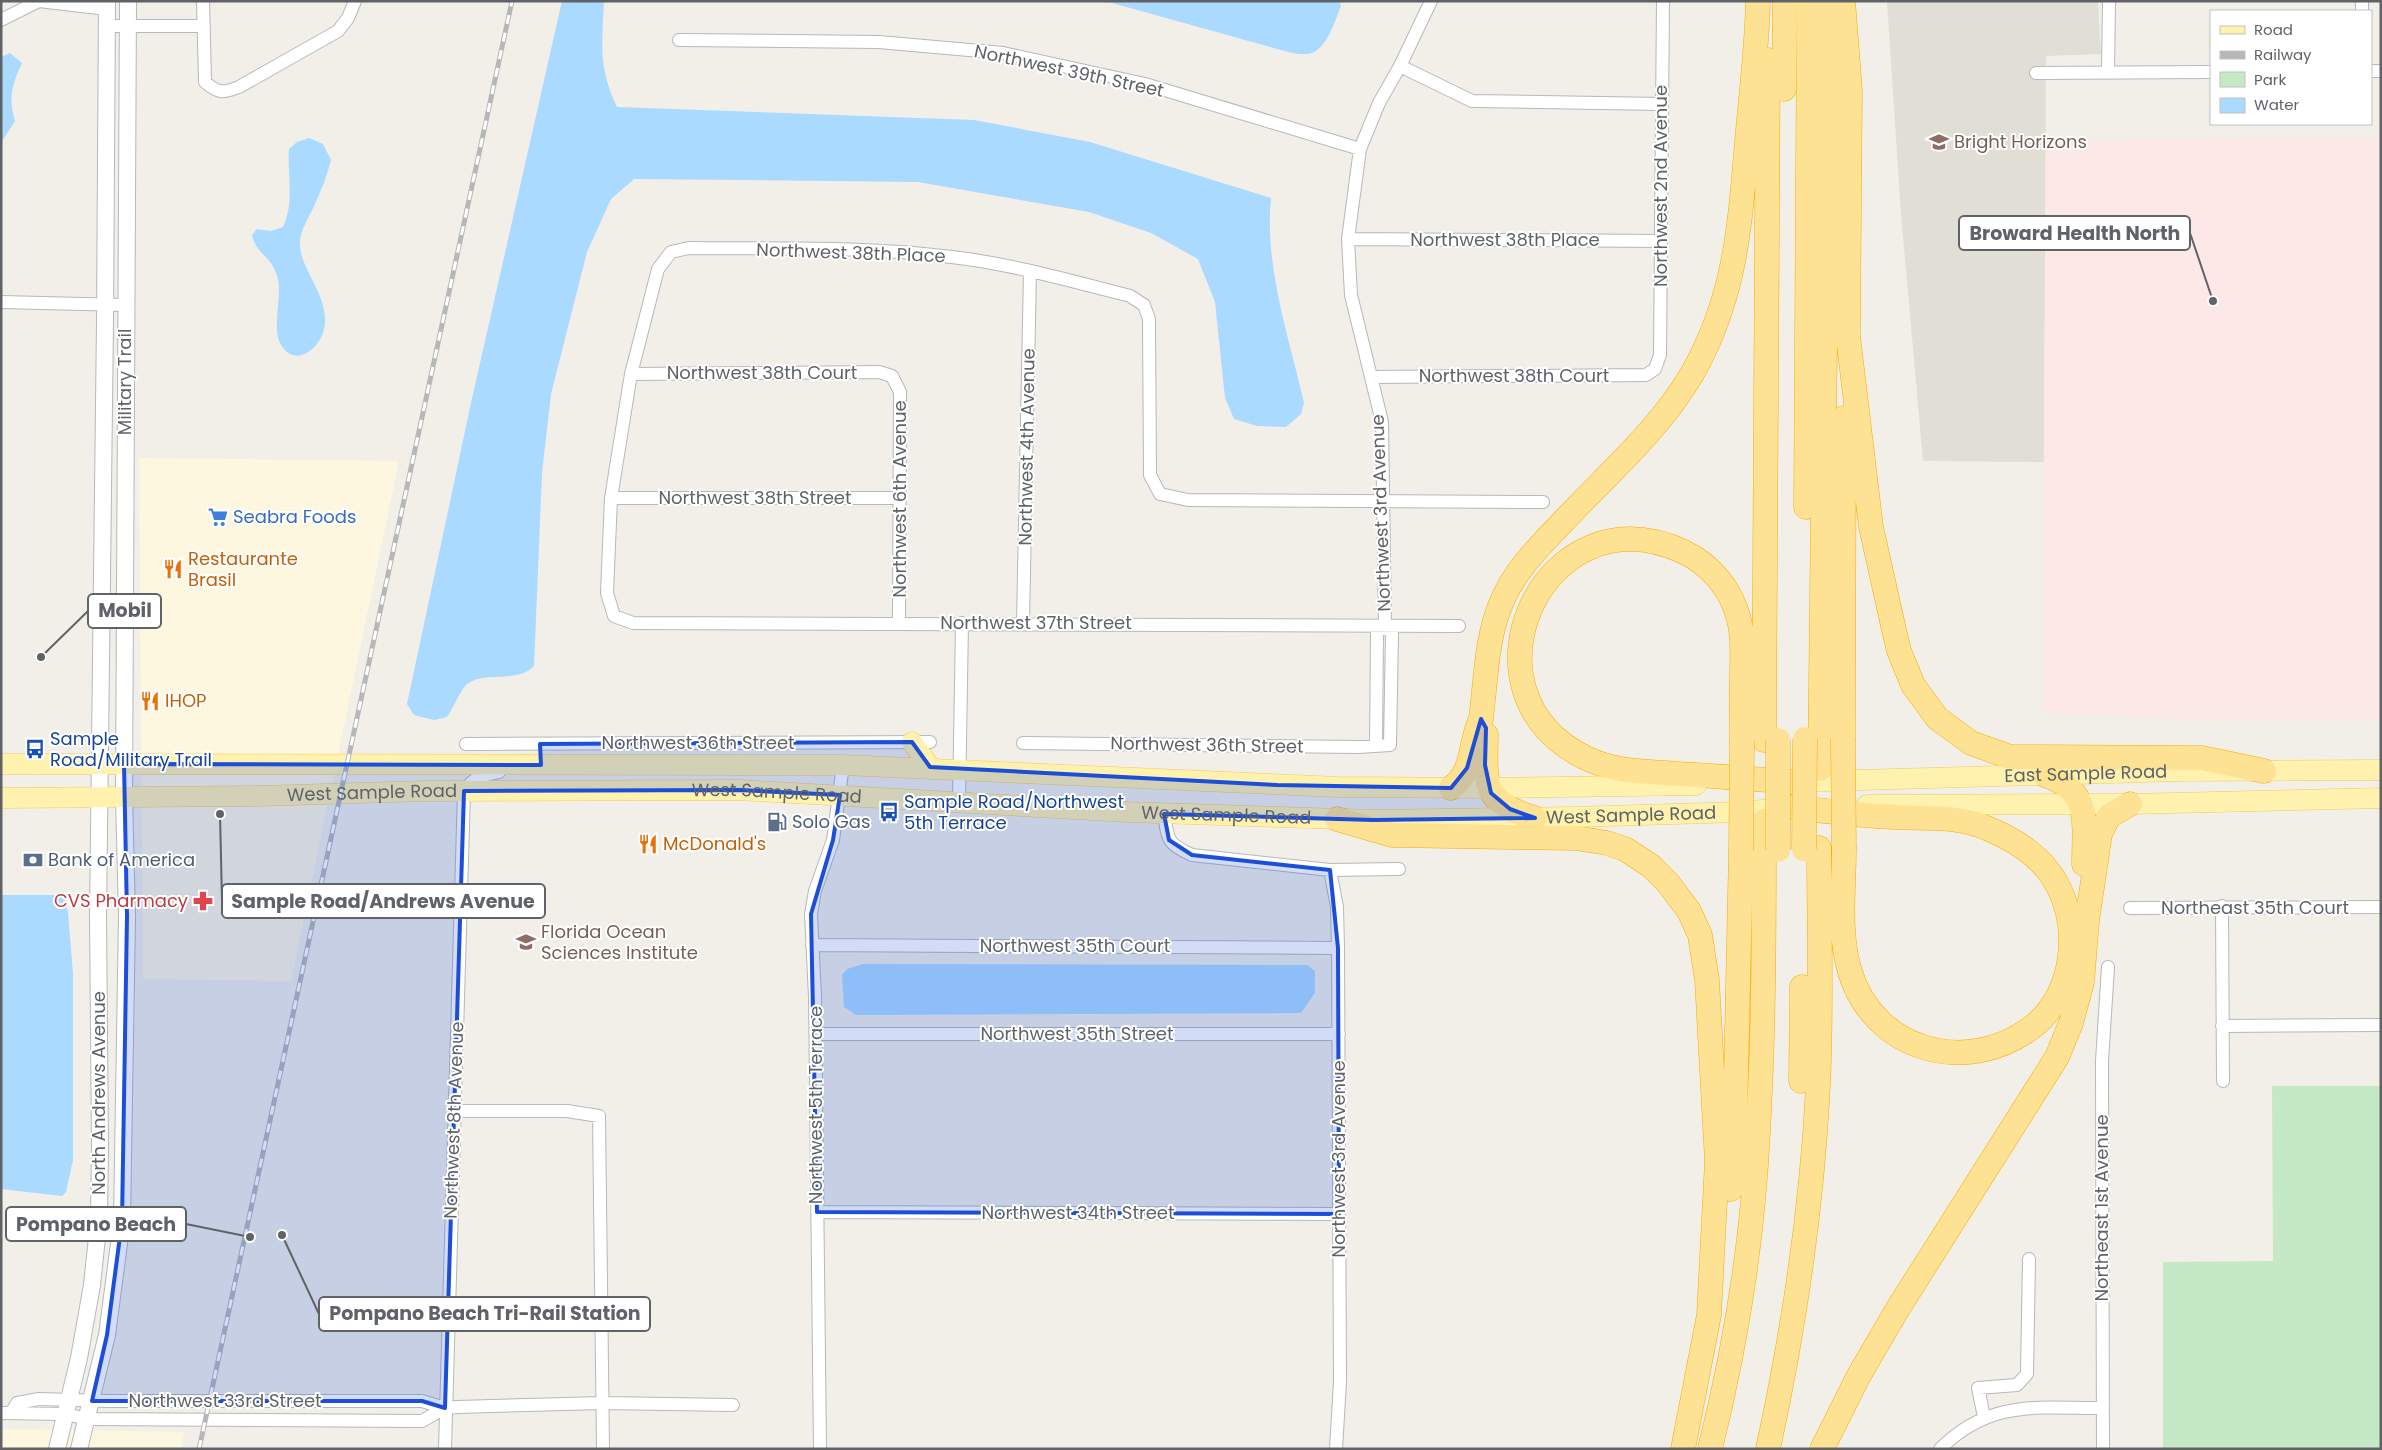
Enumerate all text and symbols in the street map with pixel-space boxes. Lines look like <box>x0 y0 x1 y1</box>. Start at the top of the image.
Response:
legend <box>2210 10 2372 125</box>
text: Road <box>2254 19 2293 40</box>
street label: Northwest 39th Street <box>972 38 1166 103</box>
text: Railway <box>2254 44 2312 65</box>
text: Park <box>2254 69 2286 90</box>
street label: Northwest 2nd Avenue <box>1648 85 1673 287</box>
text: Water <box>2254 94 2300 115</box>
place label: Bright Horizons <box>1954 129 2087 154</box>
school or university icon: Bright Horizons <box>1928 131 1950 153</box>
callout: Broward Health North <box>1959 216 2190 250</box>
text: Broward Health North <box>1970 220 2180 247</box>
street label: Northwest 38th Place <box>1410 227 1600 252</box>
street label: Northwest 38th Place <box>756 237 946 268</box>
street label: Military Trail <box>112 329 137 435</box>
street label: Northwest 4th Avenue <box>1012 348 1041 546</box>
street label: Northwest 38th Court <box>667 360 857 385</box>
street label: Northwest 38th Court <box>1419 363 1609 388</box>
street label: Northwest 6th Avenue <box>887 400 912 598</box>
street label: Northwest 3rd Avenue <box>1365 414 1396 612</box>
street label: Northwest 38th Street <box>658 485 852 510</box>
place label: Seabra Foods <box>233 504 356 529</box>
supermarket icon: Seabra Foods <box>207 506 229 528</box>
place label: Restaurante Brasil <box>188 546 298 592</box>
restaurant icon: Restaurante Brasil <box>162 558 184 580</box>
callout: Mobil <box>88 594 161 628</box>
text: Mobil <box>98 597 152 624</box>
street label: Northwest 37th Street <box>940 610 1132 635</box>
place label: IHOP <box>165 688 206 713</box>
restaurant icon: IHOP <box>139 690 161 712</box>
place label: Sample Road/Military Trail <box>50 726 212 772</box>
street label: Northwest 36th Street <box>601 730 795 755</box>
street label: Northwest 36th Street <box>1110 730 1304 759</box>
bus stop icon: Sample Road/Military Trail <box>24 738 46 760</box>
street label: East Sample Road <box>2004 758 2168 788</box>
street label: West Sample Road <box>692 777 863 809</box>
street label: West Sample Road <box>286 778 457 807</box>
place label: Sample Road/Northwest 5th Terrace <box>904 789 1124 835</box>
street label: West Sample Road <box>1141 799 1312 830</box>
street label: West Sample Road <box>1546 800 1717 829</box>
bus stop icon: Sample Road/Northwest 5th Terrace <box>878 801 900 823</box>
place label: Solo Gas <box>792 809 870 834</box>
fuel station icon: Solo Gas <box>766 811 788 833</box>
place label: McDonald's <box>663 831 766 856</box>
restaurant icon: McDonald's <box>637 833 659 855</box>
place label: Bank of America <box>48 847 195 872</box>
bank icon: Bank of America <box>22 849 44 871</box>
callout: Sample Road/Andrews Avenue <box>222 884 545 918</box>
place label: CVS Pharmacy <box>54 888 188 913</box>
text: Sample Road/Andrews Avenue <box>231 888 535 915</box>
pharmacy icon: CVS Pharmacy <box>192 890 214 912</box>
street label: Northeast 35th Court <box>2161 895 2349 920</box>
place label: Florida Ocean Sciences Institute <box>541 919 698 965</box>
school or university icon: Florida Ocean Sciences Institute <box>515 931 537 953</box>
street label: Northwest 35th Court <box>980 933 1170 958</box>
street label: North Andrews Avenue <box>86 991 111 1195</box>
street label: Northwest 5th Terrace <box>803 1006 828 1204</box>
street label: Northwest 8th Avenue <box>438 1021 469 1219</box>
street label: Northwest 35th Street <box>980 1021 1174 1046</box>
street label: Northwest 3rd Avenue <box>1326 1060 1351 1258</box>
street label: Northeast 1st Avenue <box>2089 1114 2114 1302</box>
street label: Northwest 34th Street <box>981 1200 1175 1225</box>
callout: Pompano Beach <box>6 1207 186 1241</box>
text: Pompano Beach <box>16 1211 176 1238</box>
callout: Pompano Beach Tri-Rail Station <box>319 1297 650 1331</box>
text: Pompano Beach Tri-Rail Station <box>329 1300 641 1327</box>
street label: Northwest 33rd Street <box>128 1388 322 1413</box>

